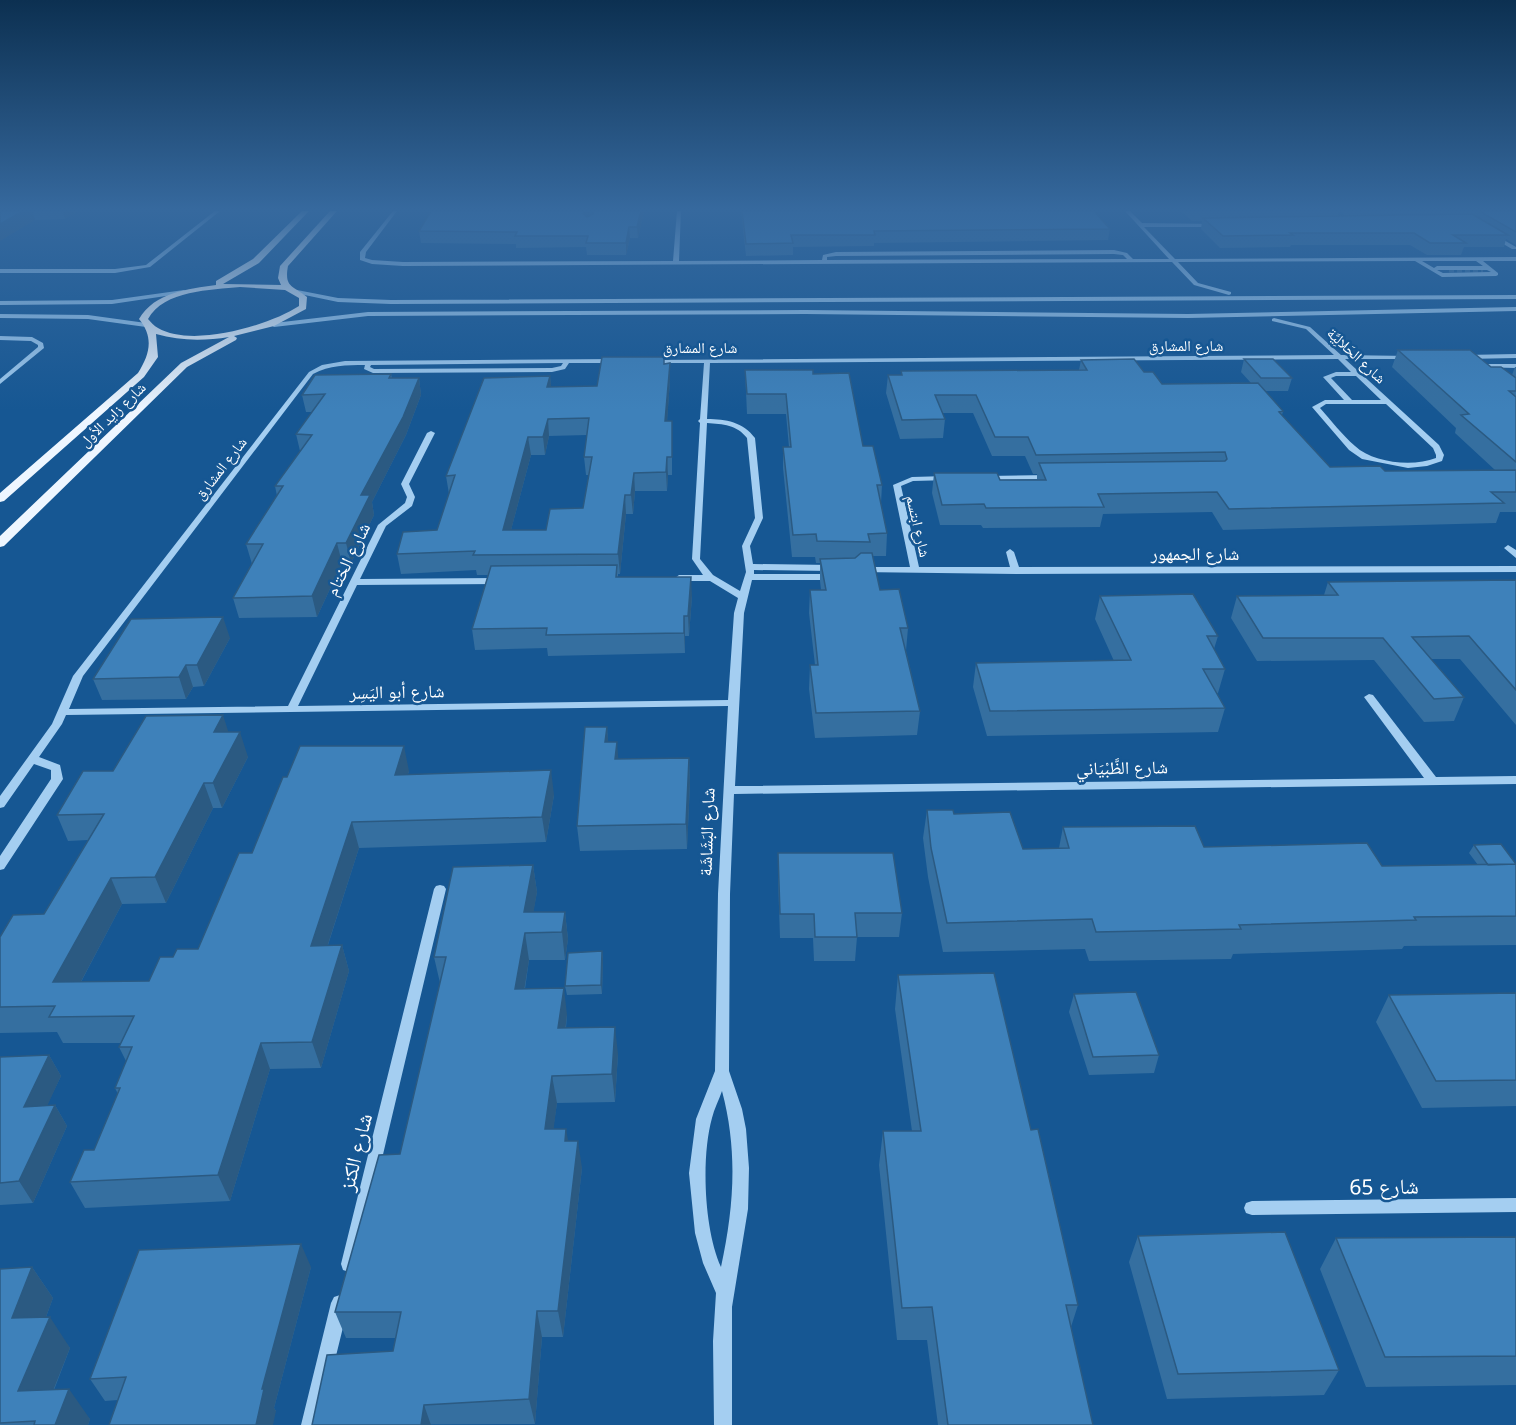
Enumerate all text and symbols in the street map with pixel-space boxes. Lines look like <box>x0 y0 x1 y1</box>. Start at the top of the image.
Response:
street label: شارع الحَلالِيَّة <box>1323 323 1391 388</box>
street label: شارع المشارق <box>1149 335 1223 356</box>
street label: شارع المشارق <box>663 337 737 358</box>
street label: شارع زايد الأول <box>74 377 150 452</box>
street label: شارع المشارق <box>189 432 252 504</box>
street label: شارع ابتسم <box>901 493 936 559</box>
street label: شارع الختام <box>319 518 376 600</box>
street label: شارع الجمهور <box>1150 541 1239 565</box>
street label: شارع أبو اليَسِر <box>348 678 445 704</box>
street label: شارع الظَّبْيَاني <box>1076 754 1168 783</box>
street label: شارع البَشَاشَة <box>692 787 720 877</box>
street label: شارع الكنز <box>332 1110 378 1195</box>
street label: شارع 65 <box>1349 1171 1419 1201</box>

